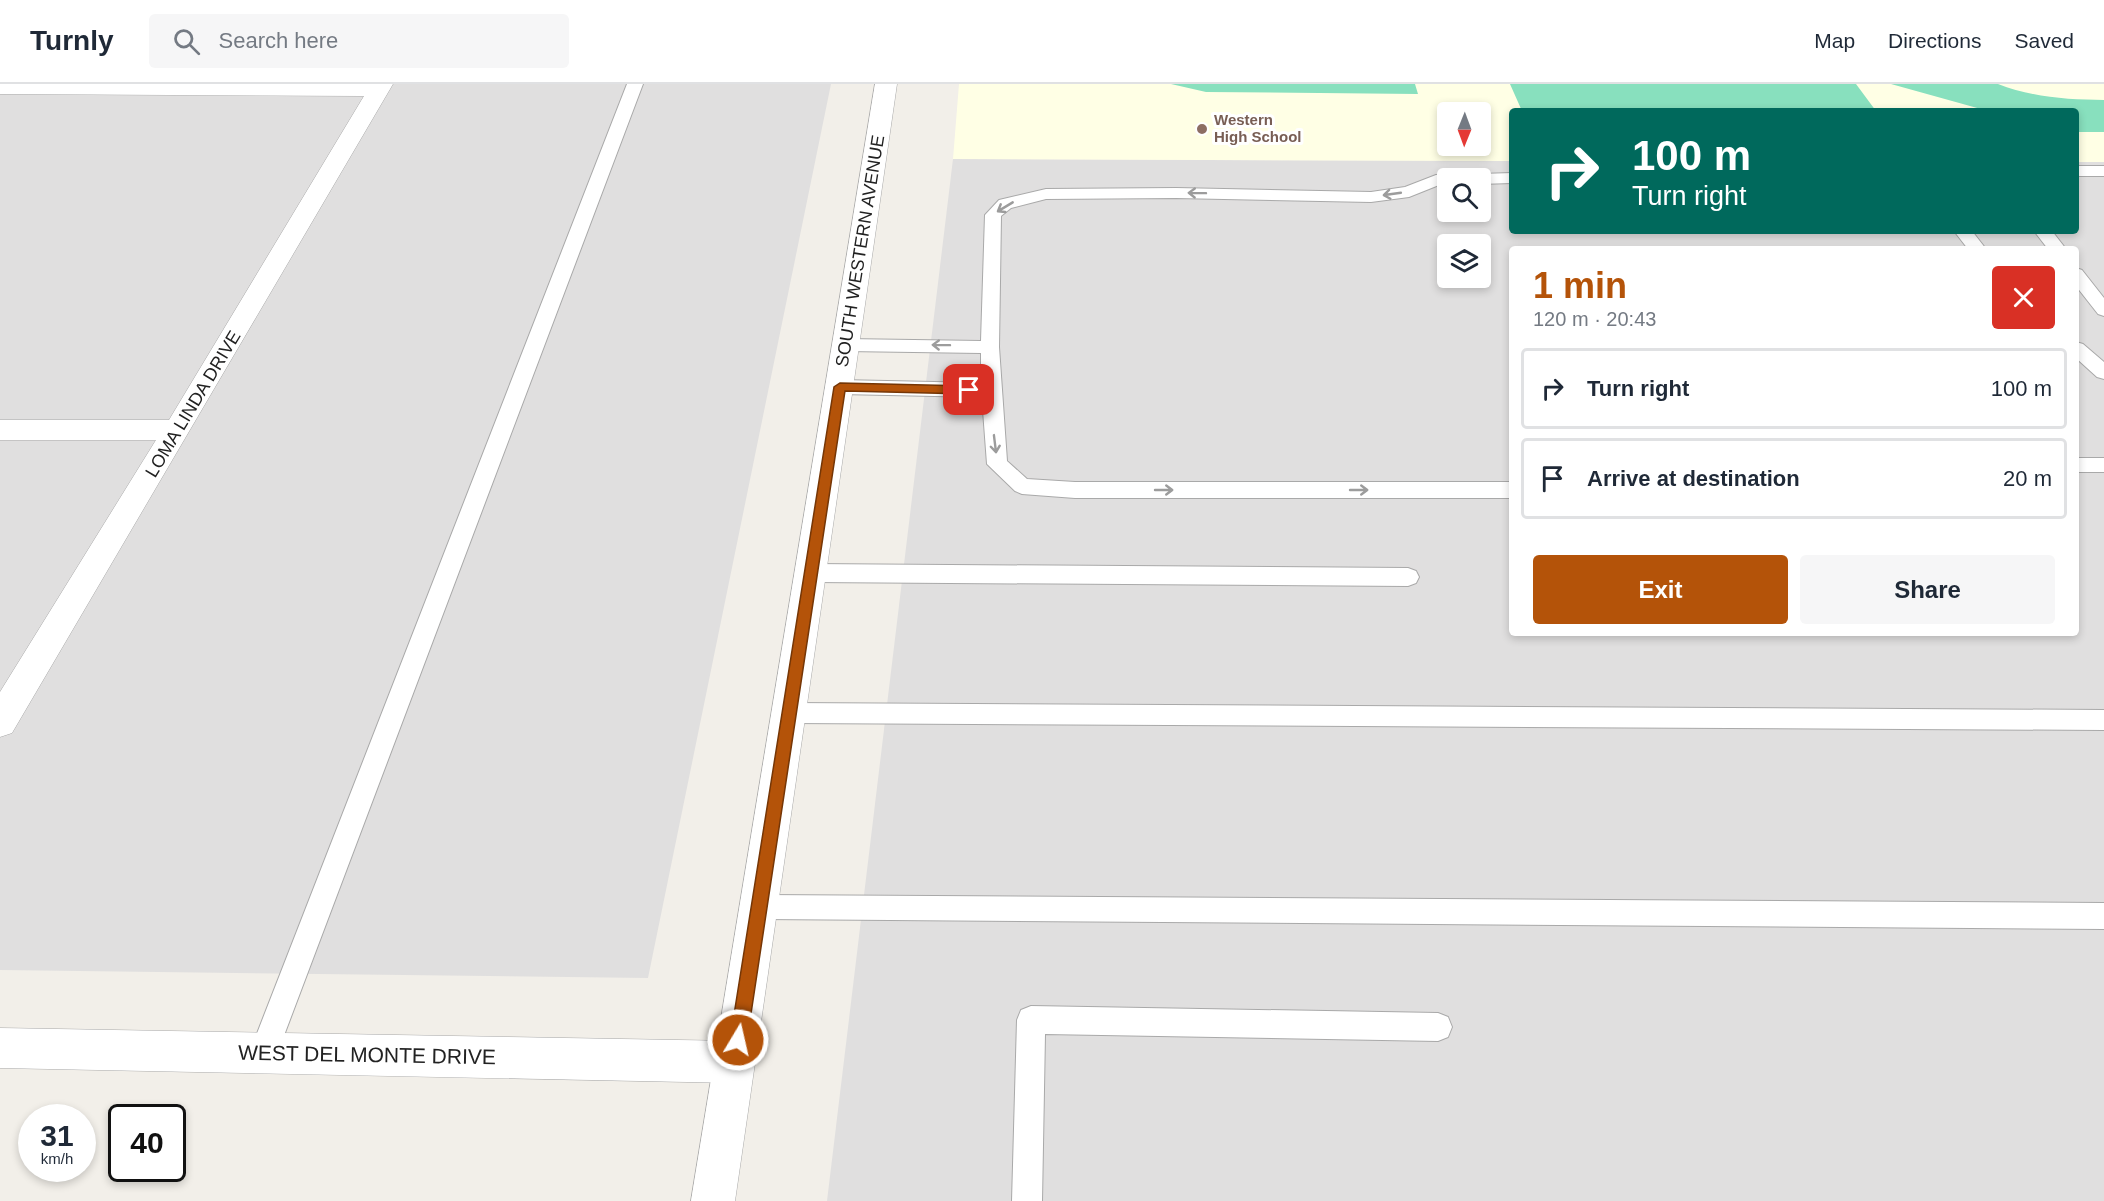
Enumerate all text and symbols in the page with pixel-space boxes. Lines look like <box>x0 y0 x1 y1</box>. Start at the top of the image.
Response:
search box <box>149 14 569 68</box>
text: Turnly <box>30 25 113 56</box>
icon: search <box>170 25 203 58</box>
text: Search here <box>218 28 338 53</box>
text: Map <box>1814 29 1855 52</box>
text: Directions <box>1888 29 1981 52</box>
text: Saved <box>2014 29 2074 52</box>
north arrow <box>1437 102 1491 156</box>
map controls <box>1437 102 1491 288</box>
place label: Western High School <box>1214 111 1302 145</box>
marker: Western High School <box>1195 122 1209 136</box>
icon: right <box>1533 132 1611 210</box>
text: 100 m <box>1632 132 1751 179</box>
street label: SOUTH WESTERN AVENUE <box>832 134 888 368</box>
button: search <box>1437 168 1491 222</box>
text: Turn right <box>1632 181 1747 211</box>
one-way arrow <box>1187 188 1207 199</box>
one-way arrow <box>1382 189 1402 200</box>
one-way arrow <box>996 201 1013 213</box>
button: layers <box>1437 234 1491 288</box>
text: 1 min <box>1533 265 1627 306</box>
button: close <box>1992 266 2055 329</box>
text: 120 m · 20:43 <box>1533 308 1656 330</box>
street label: LOMA LINDA DRIVE <box>141 327 245 481</box>
one-way arrow <box>931 339 951 351</box>
pin <box>943 364 994 415</box>
icon: right <box>1536 372 1569 405</box>
icon: arrive <box>952 373 985 406</box>
text: Turn right <box>1587 376 1689 401</box>
text: 100 m <box>1991 376 2052 401</box>
one-way arrow <box>989 434 1000 454</box>
icon: arrive <box>1536 462 1569 495</box>
text: Arrive at destination <box>1587 466 1800 491</box>
text: 20 m <box>2003 466 2052 491</box>
one-way arrow <box>1153 484 1173 496</box>
one-way arrow <box>1348 484 1368 496</box>
button: Exit <box>1533 555 1788 624</box>
button: Share <box>1800 555 2055 624</box>
position arrow <box>706 1008 770 1072</box>
street label: WEST DEL MONTE DRIVE <box>238 1041 496 1068</box>
speed limit sign: 40 <box>108 1104 186 1182</box>
text: 31 <box>40 1119 74 1152</box>
text: km/h <box>41 1150 73 1167</box>

